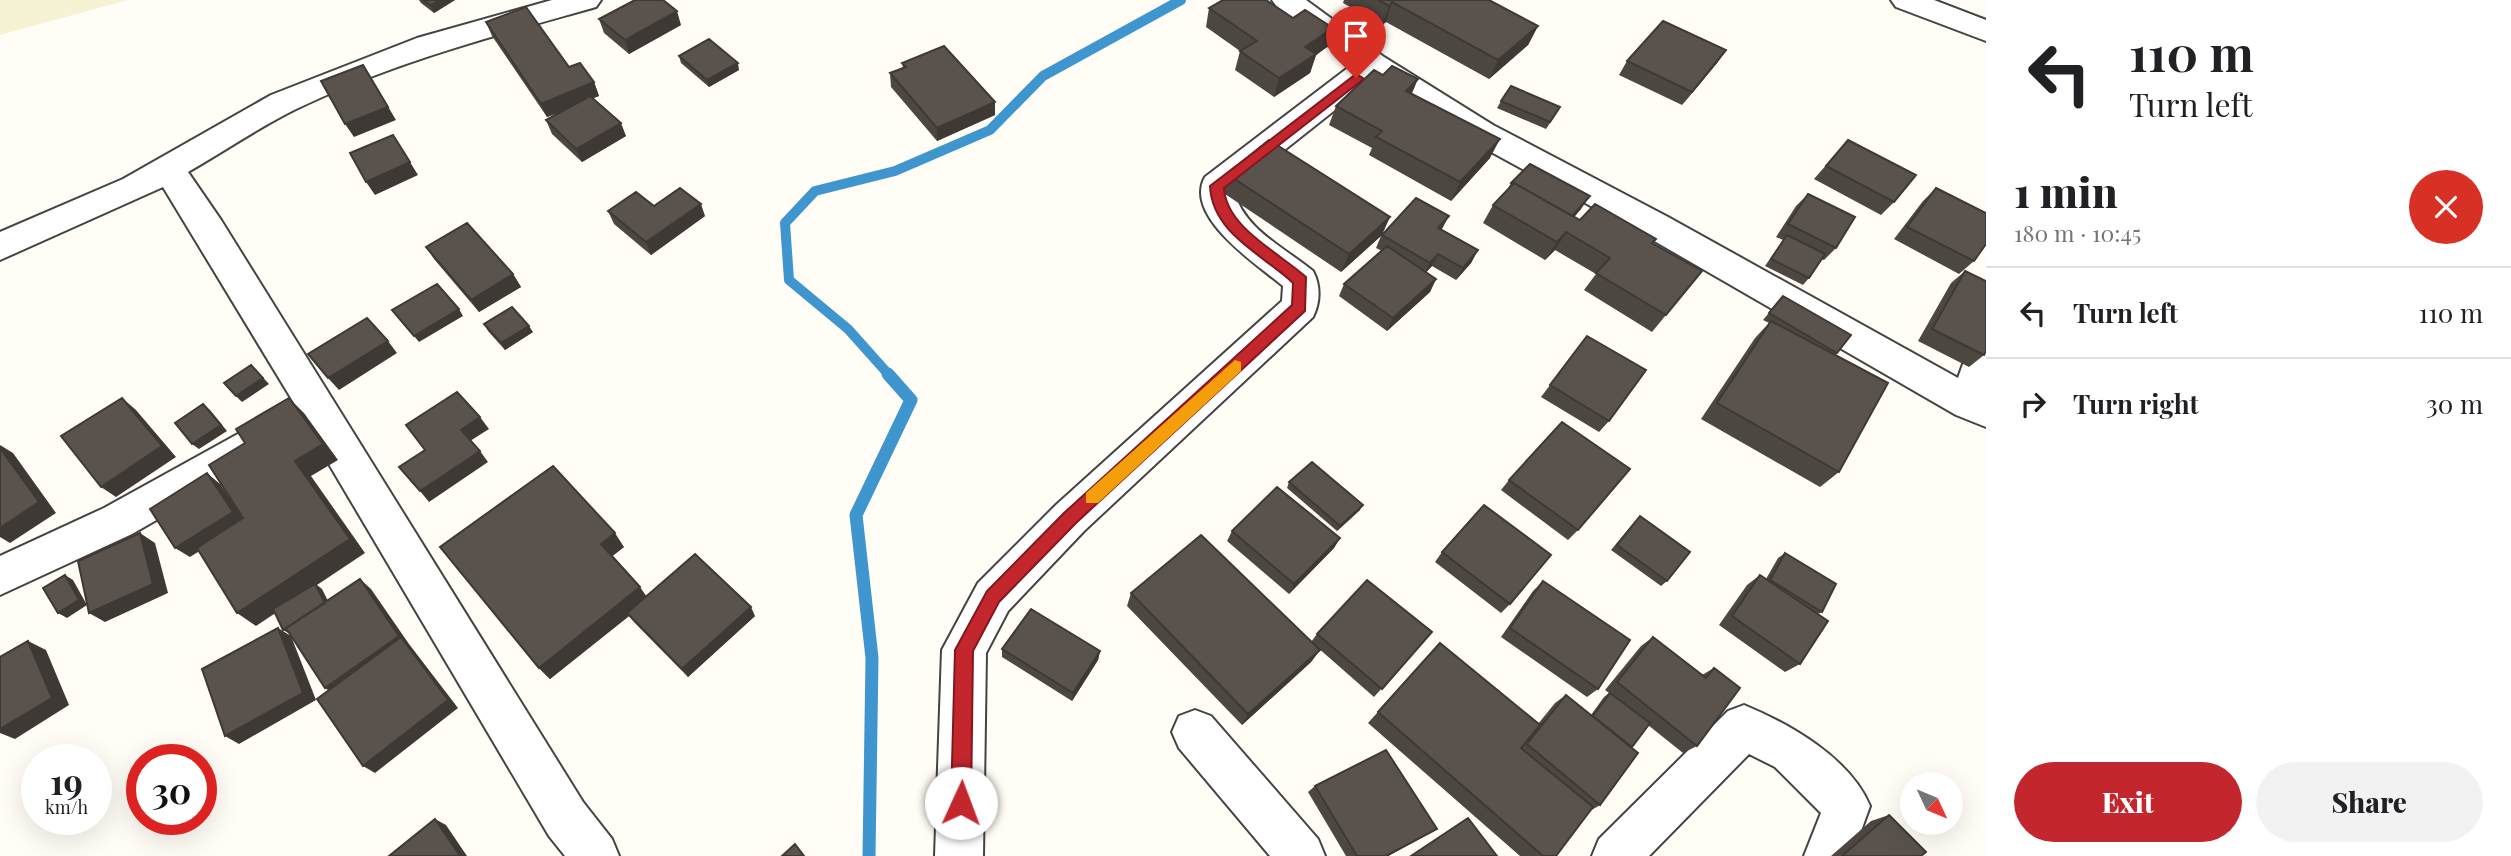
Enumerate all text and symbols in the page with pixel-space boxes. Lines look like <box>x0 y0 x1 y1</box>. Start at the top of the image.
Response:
pin <box>1326 6 1386 78</box>
icon: arrive <box>1337 17 1375 55</box>
text: 110 m <box>2129 19 2254 84</box>
icon: left <box>2014 28 2105 119</box>
text: Turn left <box>2129 82 2253 125</box>
text: 1 min <box>2014 163 2118 219</box>
button: close <box>2409 170 2483 244</box>
text: 180 m · 10:45 <box>2014 217 2141 248</box>
icon: left <box>2014 294 2052 332</box>
text: Turn left <box>2073 295 2178 330</box>
text: 110 m <box>2419 295 2483 330</box>
icon: right <box>2014 385 2052 423</box>
text: Turn right <box>2073 386 2199 421</box>
text: 30 m <box>2426 386 2483 421</box>
speed limit sign: 30 <box>126 744 217 835</box>
text: 19 <box>50 757 83 804</box>
button: Exit <box>2014 762 2242 842</box>
button: Share <box>2256 762 2483 842</box>
position arrow <box>924 766 998 840</box>
north arrow <box>1900 772 1964 835</box>
map controls <box>1900 772 1963 835</box>
text: km/h <box>45 795 88 819</box>

